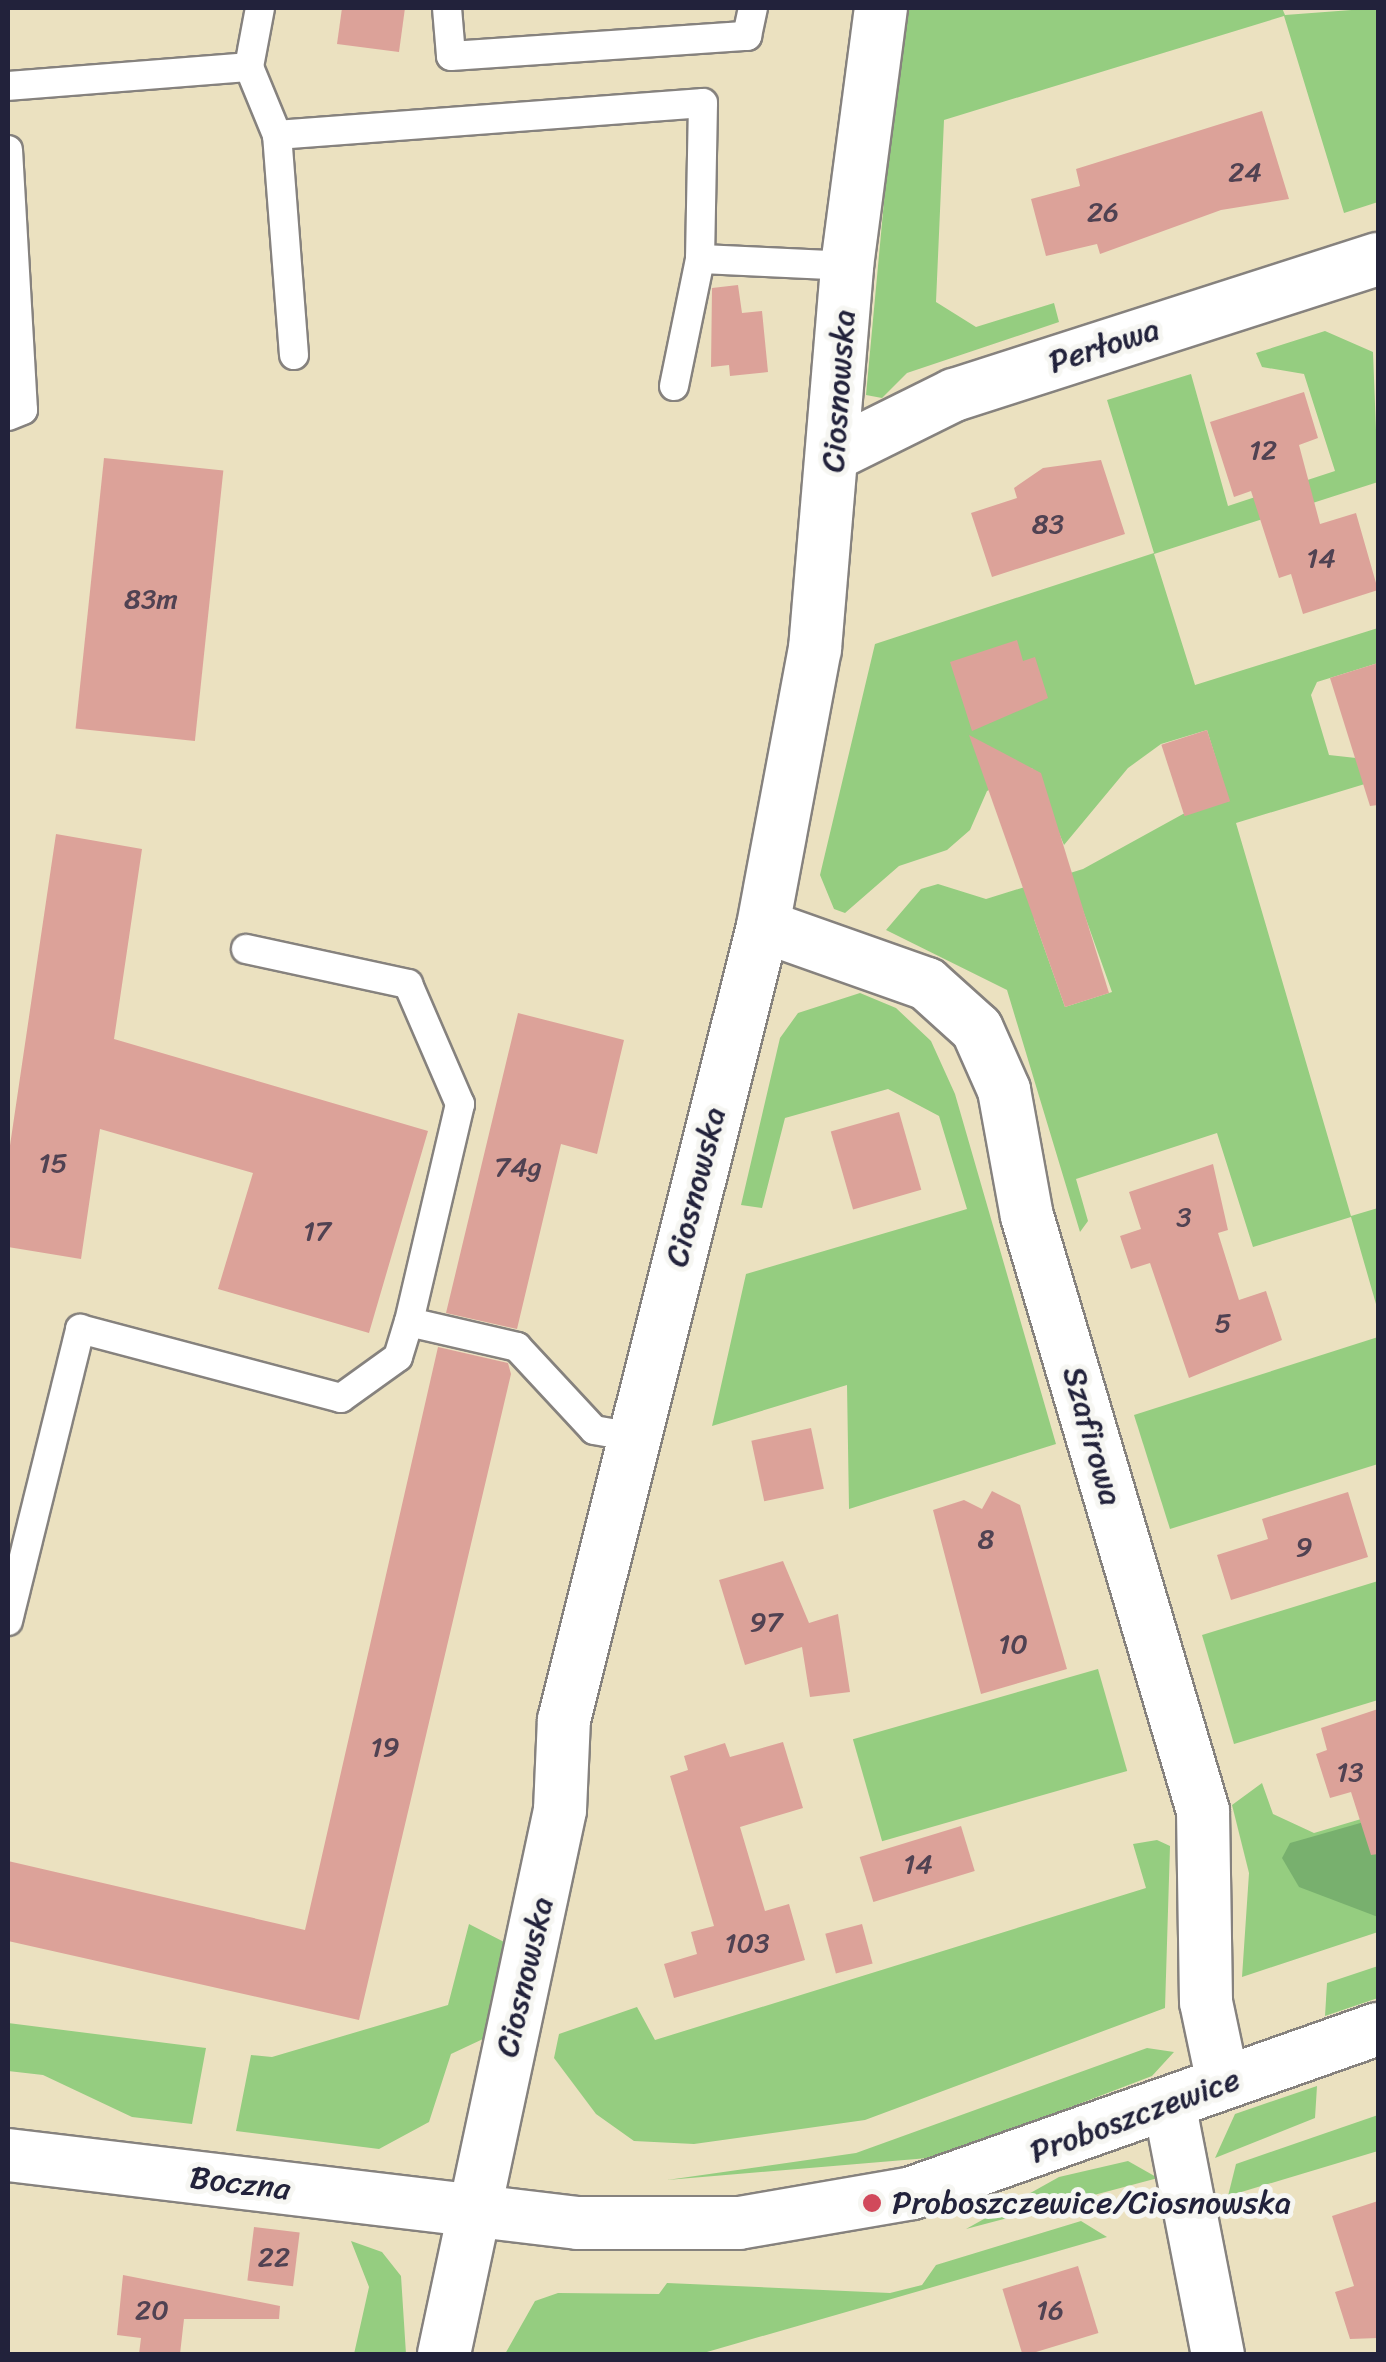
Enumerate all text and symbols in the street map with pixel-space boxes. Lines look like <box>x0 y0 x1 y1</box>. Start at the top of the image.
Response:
house number: 24 <box>1228 155 1262 189</box>
house number: 26 <box>1087 195 1119 229</box>
street label: Ciosnowska <box>814 308 864 474</box>
street label: Perłowa <box>1044 310 1164 382</box>
house number: 12 <box>1249 433 1277 467</box>
house number: 83 <box>1032 507 1064 541</box>
house number: 14 <box>1306 541 1336 575</box>
house number: 83m <box>124 582 178 616</box>
street label: Ciosnowska <box>658 1103 734 1271</box>
house number: 15 <box>38 1146 68 1180</box>
house number: 74g <box>494 1150 542 1184</box>
house number: 3 <box>1176 1200 1192 1234</box>
house number: 17 <box>303 1214 331 1248</box>
house number: 5 <box>1214 1306 1232 1340</box>
street label: Szafirowa <box>1054 1362 1130 1510</box>
house number: 8 <box>978 1522 994 1556</box>
house number: 9 <box>1295 1530 1313 1564</box>
house number: 97 <box>749 1605 783 1639</box>
house number: 10 <box>998 1627 1028 1661</box>
house number: 19 <box>370 1730 400 1764</box>
house number: 13 <box>1336 1755 1364 1789</box>
house number: 14 <box>903 1847 933 1881</box>
street label: Ciosnowska <box>488 1893 562 2061</box>
house number: 103 <box>724 1926 770 1960</box>
street label: Proboszczewice <box>1025 2060 1245 2172</box>
street label: Boczna <box>188 2159 292 2209</box>
place label: Proboszczewice/Ciosnowska <box>892 2184 1291 2222</box>
marker: Proboszczewice/Ciosnowska <box>861 2192 883 2214</box>
house number: 22 <box>258 2240 290 2274</box>
house number: 20 <box>135 2293 169 2327</box>
house number: 16 <box>1036 2293 1064 2327</box>

